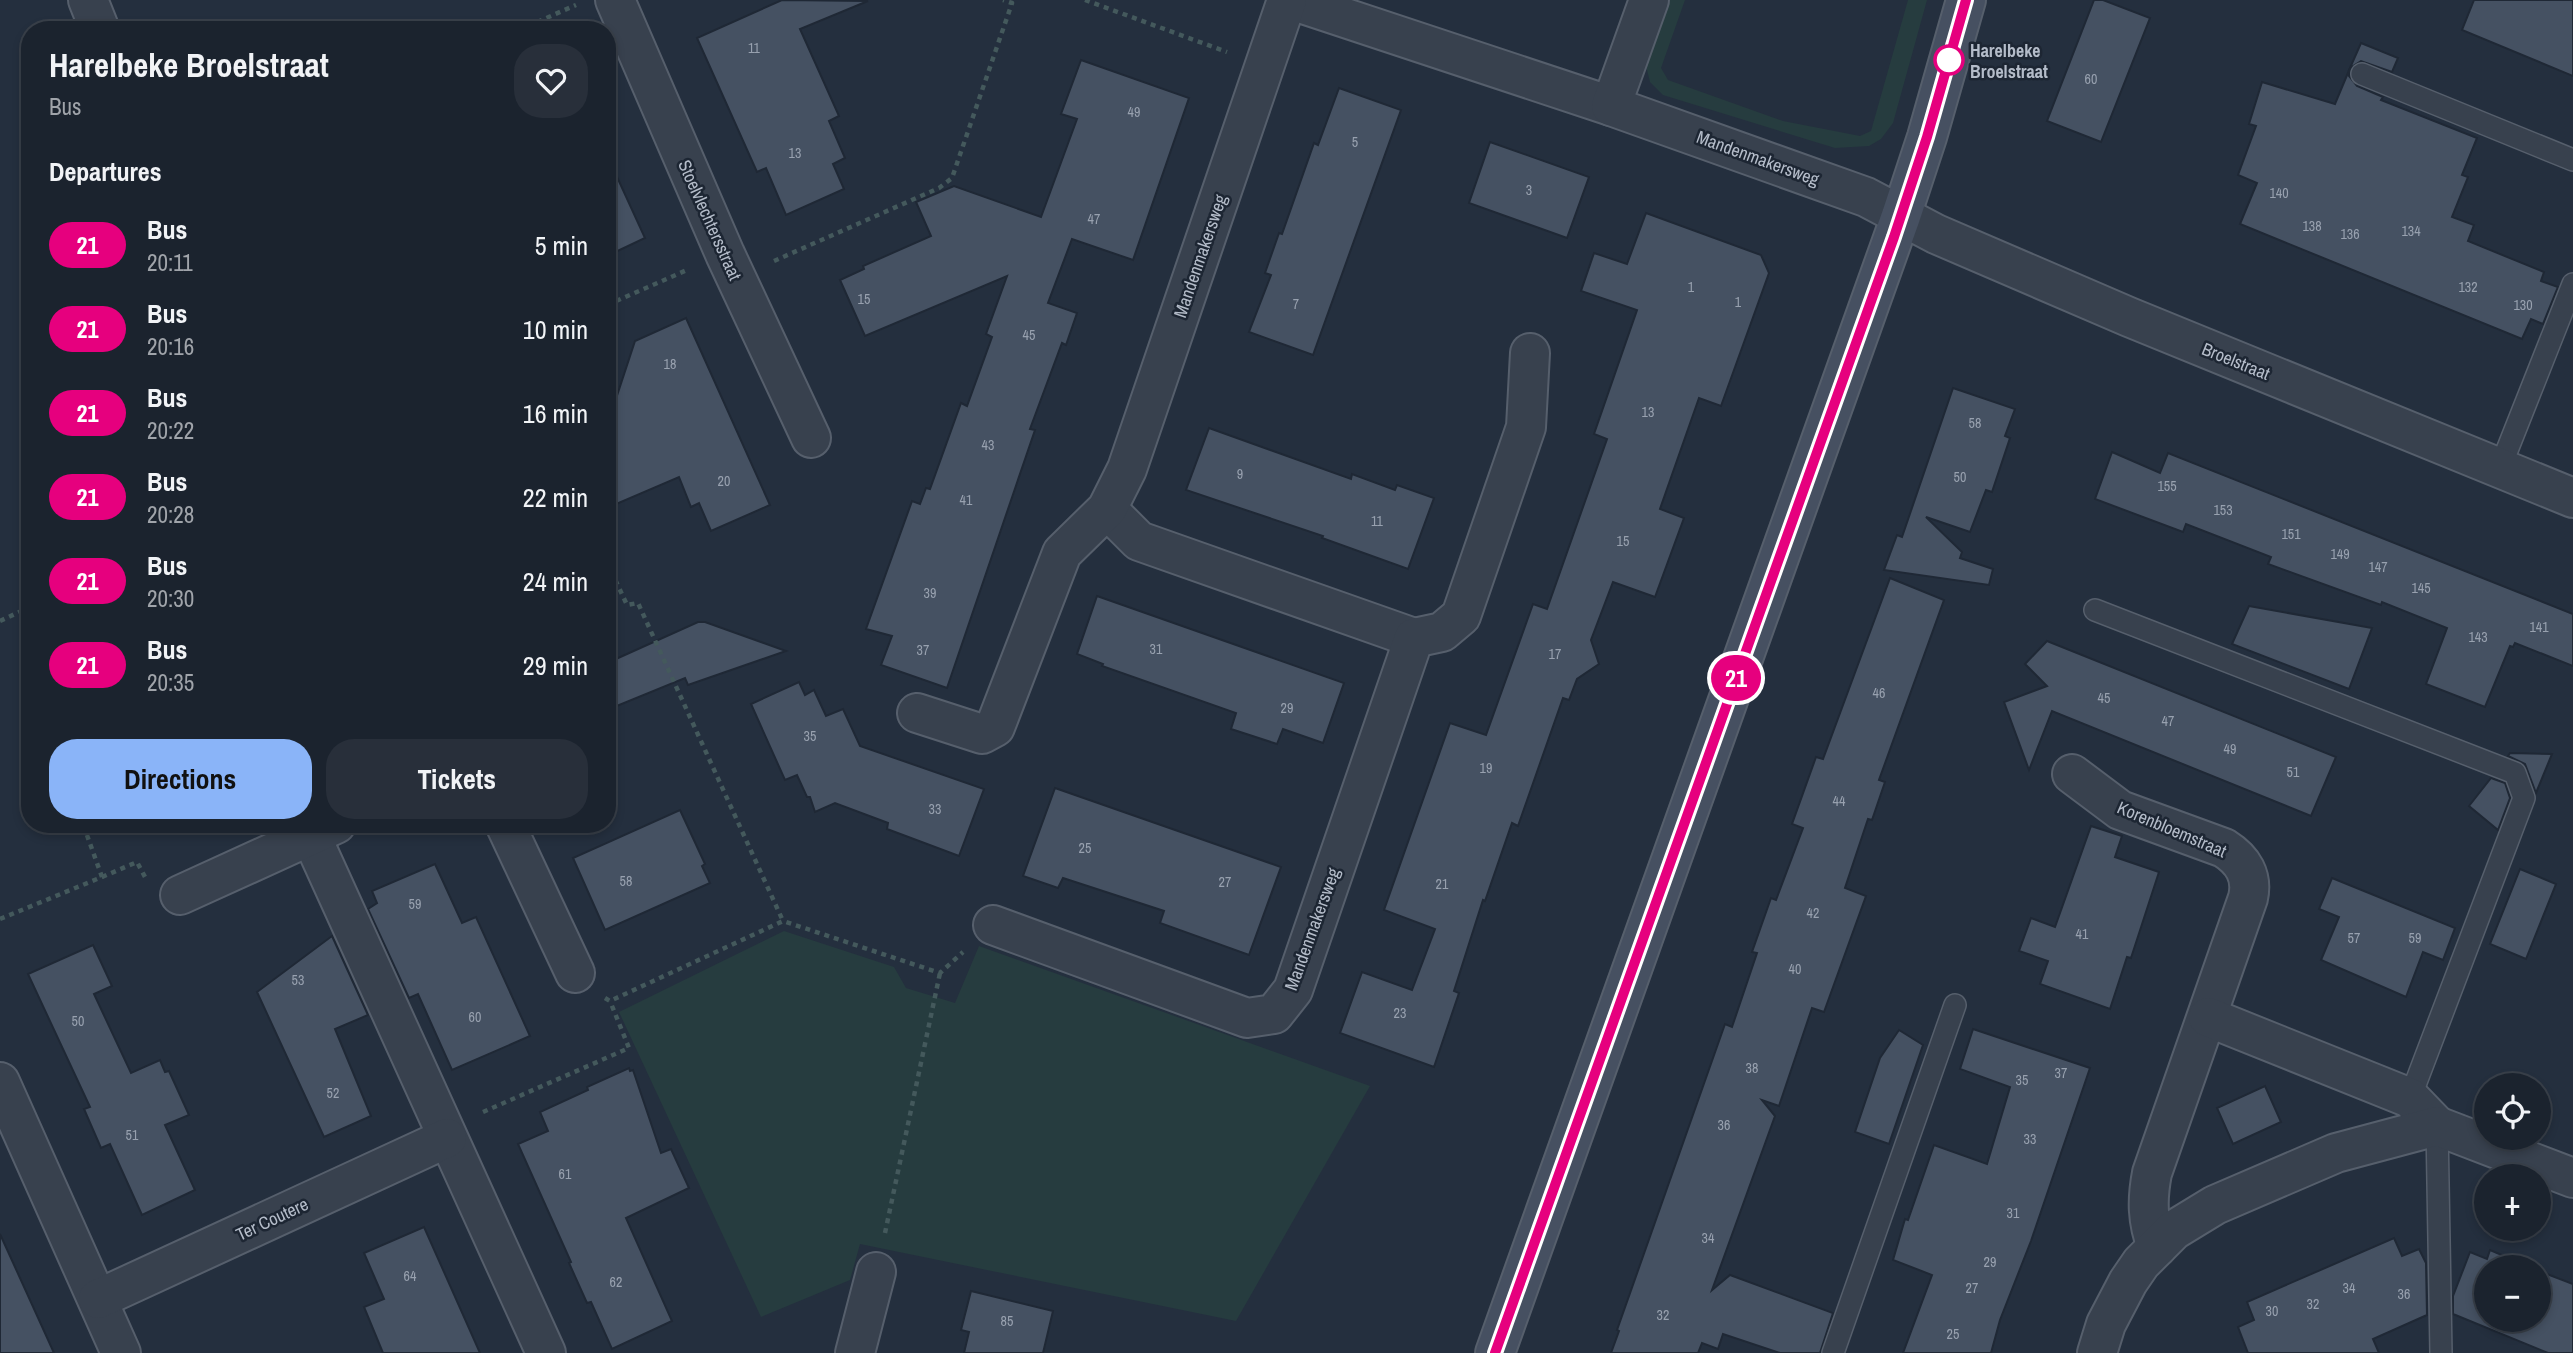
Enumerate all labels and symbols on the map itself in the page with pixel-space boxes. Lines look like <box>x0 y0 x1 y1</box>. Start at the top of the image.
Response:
place label: Harelbeke Broelstraat <box>1970 38 2048 84</box>
house number: 11 <box>748 39 761 57</box>
marker: Harelbeke Broelstraat <box>1934 45 1964 75</box>
house number: 60 <box>2085 70 2097 88</box>
house number: 49 <box>1128 103 1140 121</box>
street label: Mandenmakersweg <box>1693 124 1824 192</box>
house number: 5 <box>1352 133 1358 151</box>
house number: 13 <box>789 144 801 162</box>
street label: Stoelvlechtersstraat <box>672 156 748 284</box>
house number: 3 <box>1526 181 1532 199</box>
house number: 140 <box>2269 184 2289 202</box>
street label: Mandenmakersweg <box>1167 190 1233 321</box>
house number: 47 <box>1088 210 1100 228</box>
house number: 138 <box>2302 217 2322 235</box>
house number: 134 <box>2401 222 2421 240</box>
house number: 136 <box>2340 225 2360 243</box>
house number: 1 <box>1688 278 1695 296</box>
house number: 132 <box>2458 278 2478 296</box>
house number: 15 <box>858 290 870 308</box>
house number: 1 <box>1735 293 1742 311</box>
house number: 7 <box>1293 295 1299 313</box>
house number: 130 <box>2513 296 2533 314</box>
house number: 45 <box>1023 326 1035 344</box>
street label: Broelstraat <box>2198 336 2274 386</box>
house number: 18 <box>664 355 676 373</box>
house number: 13 <box>1642 403 1654 421</box>
house number: 58 <box>1969 414 1981 432</box>
house number: 43 <box>982 436 994 454</box>
house number: 9 <box>1237 465 1243 483</box>
house number: 50 <box>1954 468 1966 486</box>
house number: 20 <box>718 472 730 490</box>
house number: 155 <box>2157 477 2177 495</box>
house number: 41 <box>960 491 973 509</box>
house number: 153 <box>2213 501 2233 519</box>
house number: 11 <box>1371 512 1384 530</box>
house number: 151 <box>2281 525 2301 543</box>
house number: 15 <box>1617 532 1629 550</box>
house number: 149 <box>2330 545 2350 563</box>
house number: 147 <box>2368 558 2388 576</box>
house number: 145 <box>2411 579 2431 597</box>
house number: 39 <box>924 584 936 602</box>
house number: 141 <box>2529 618 2549 636</box>
house number: 143 <box>2468 628 2488 646</box>
house number: 31 <box>1150 640 1163 658</box>
house number: 37 <box>917 641 929 659</box>
house number: 17 <box>1549 645 1561 663</box>
line badge: 21 <box>1704 655 1768 701</box>
house number: 46 <box>1873 684 1885 702</box>
house number: 45 <box>2098 689 2110 707</box>
house number: 29 <box>1281 699 1293 717</box>
house number: 47 <box>2162 712 2174 730</box>
house number: 35 <box>804 727 816 745</box>
house number: 49 <box>2224 740 2236 758</box>
house number: 19 <box>1480 759 1492 777</box>
house number: 51 <box>2287 763 2300 781</box>
house number: 44 <box>1833 792 1846 810</box>
street label: Korenbloemstraat <box>2113 795 2231 863</box>
house number: 33 <box>929 800 941 818</box>
house number: 25 <box>1079 839 1091 857</box>
street label: Mandenmakersweg <box>1278 863 1346 994</box>
house number: 58 <box>620 872 632 890</box>
house number: 27 <box>1219 873 1231 891</box>
house number: 21 <box>1436 875 1449 893</box>
house number: 59 <box>409 895 421 913</box>
house number: 42 <box>1807 904 1819 922</box>
house number: 41 <box>2076 925 2089 943</box>
house number: 57 <box>2348 929 2360 947</box>
house number: 59 <box>2409 929 2421 947</box>
house number: 40 <box>1789 960 1801 978</box>
house number: 53 <box>292 971 304 989</box>
house number: 23 <box>1394 1004 1406 1022</box>
house number: 60 <box>469 1008 481 1026</box>
house number: 50 <box>72 1012 84 1030</box>
house number: 38 <box>1746 1059 1758 1077</box>
house number: 37 <box>2055 1064 2067 1082</box>
house number: 35 <box>2016 1071 2028 1089</box>
house number: 52 <box>327 1084 339 1102</box>
house number: 36 <box>1718 1116 1730 1134</box>
house number: 51 <box>126 1126 139 1144</box>
house number: 33 <box>2024 1130 2036 1148</box>
house number: 61 <box>559 1165 572 1183</box>
street label: Ter Coutere <box>232 1191 312 1247</box>
house number: 31 <box>2007 1204 2020 1222</box>
house number: 34 <box>1702 1229 1715 1247</box>
house number: 29 <box>1984 1253 1996 1271</box>
house number: 64 <box>404 1267 417 1285</box>
house number: 62 <box>610 1273 622 1291</box>
house number: 27 <box>1966 1279 1978 1297</box>
house number: 34 <box>2343 1279 2356 1297</box>
house number: 36 <box>2398 1285 2410 1303</box>
house number: 32 <box>2307 1295 2319 1313</box>
house number: 30 <box>2266 1302 2278 1320</box>
house number: 32 <box>1657 1306 1669 1324</box>
house number: 85 <box>1001 1312 1013 1330</box>
house number: 25 <box>1947 1325 1959 1343</box>

